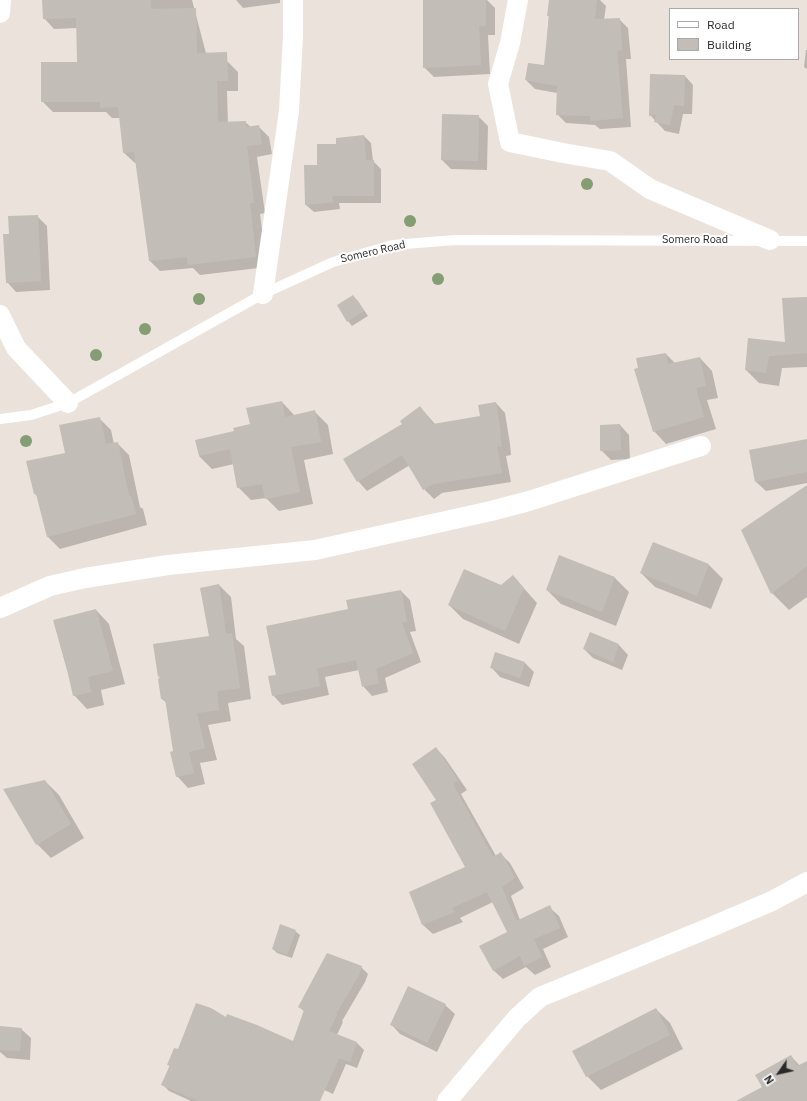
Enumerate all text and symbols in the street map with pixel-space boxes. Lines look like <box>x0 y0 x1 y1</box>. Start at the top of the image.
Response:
legend <box>669 8 799 60</box>
text: Road <box>707 17 735 32</box>
text: Building <box>707 37 751 52</box>
street label: Somero Road <box>662 233 728 247</box>
street label: Somero Road <box>339 238 407 266</box>
north arrow <box>759 1053 799 1093</box>
text: N <box>761 1072 777 1087</box>

